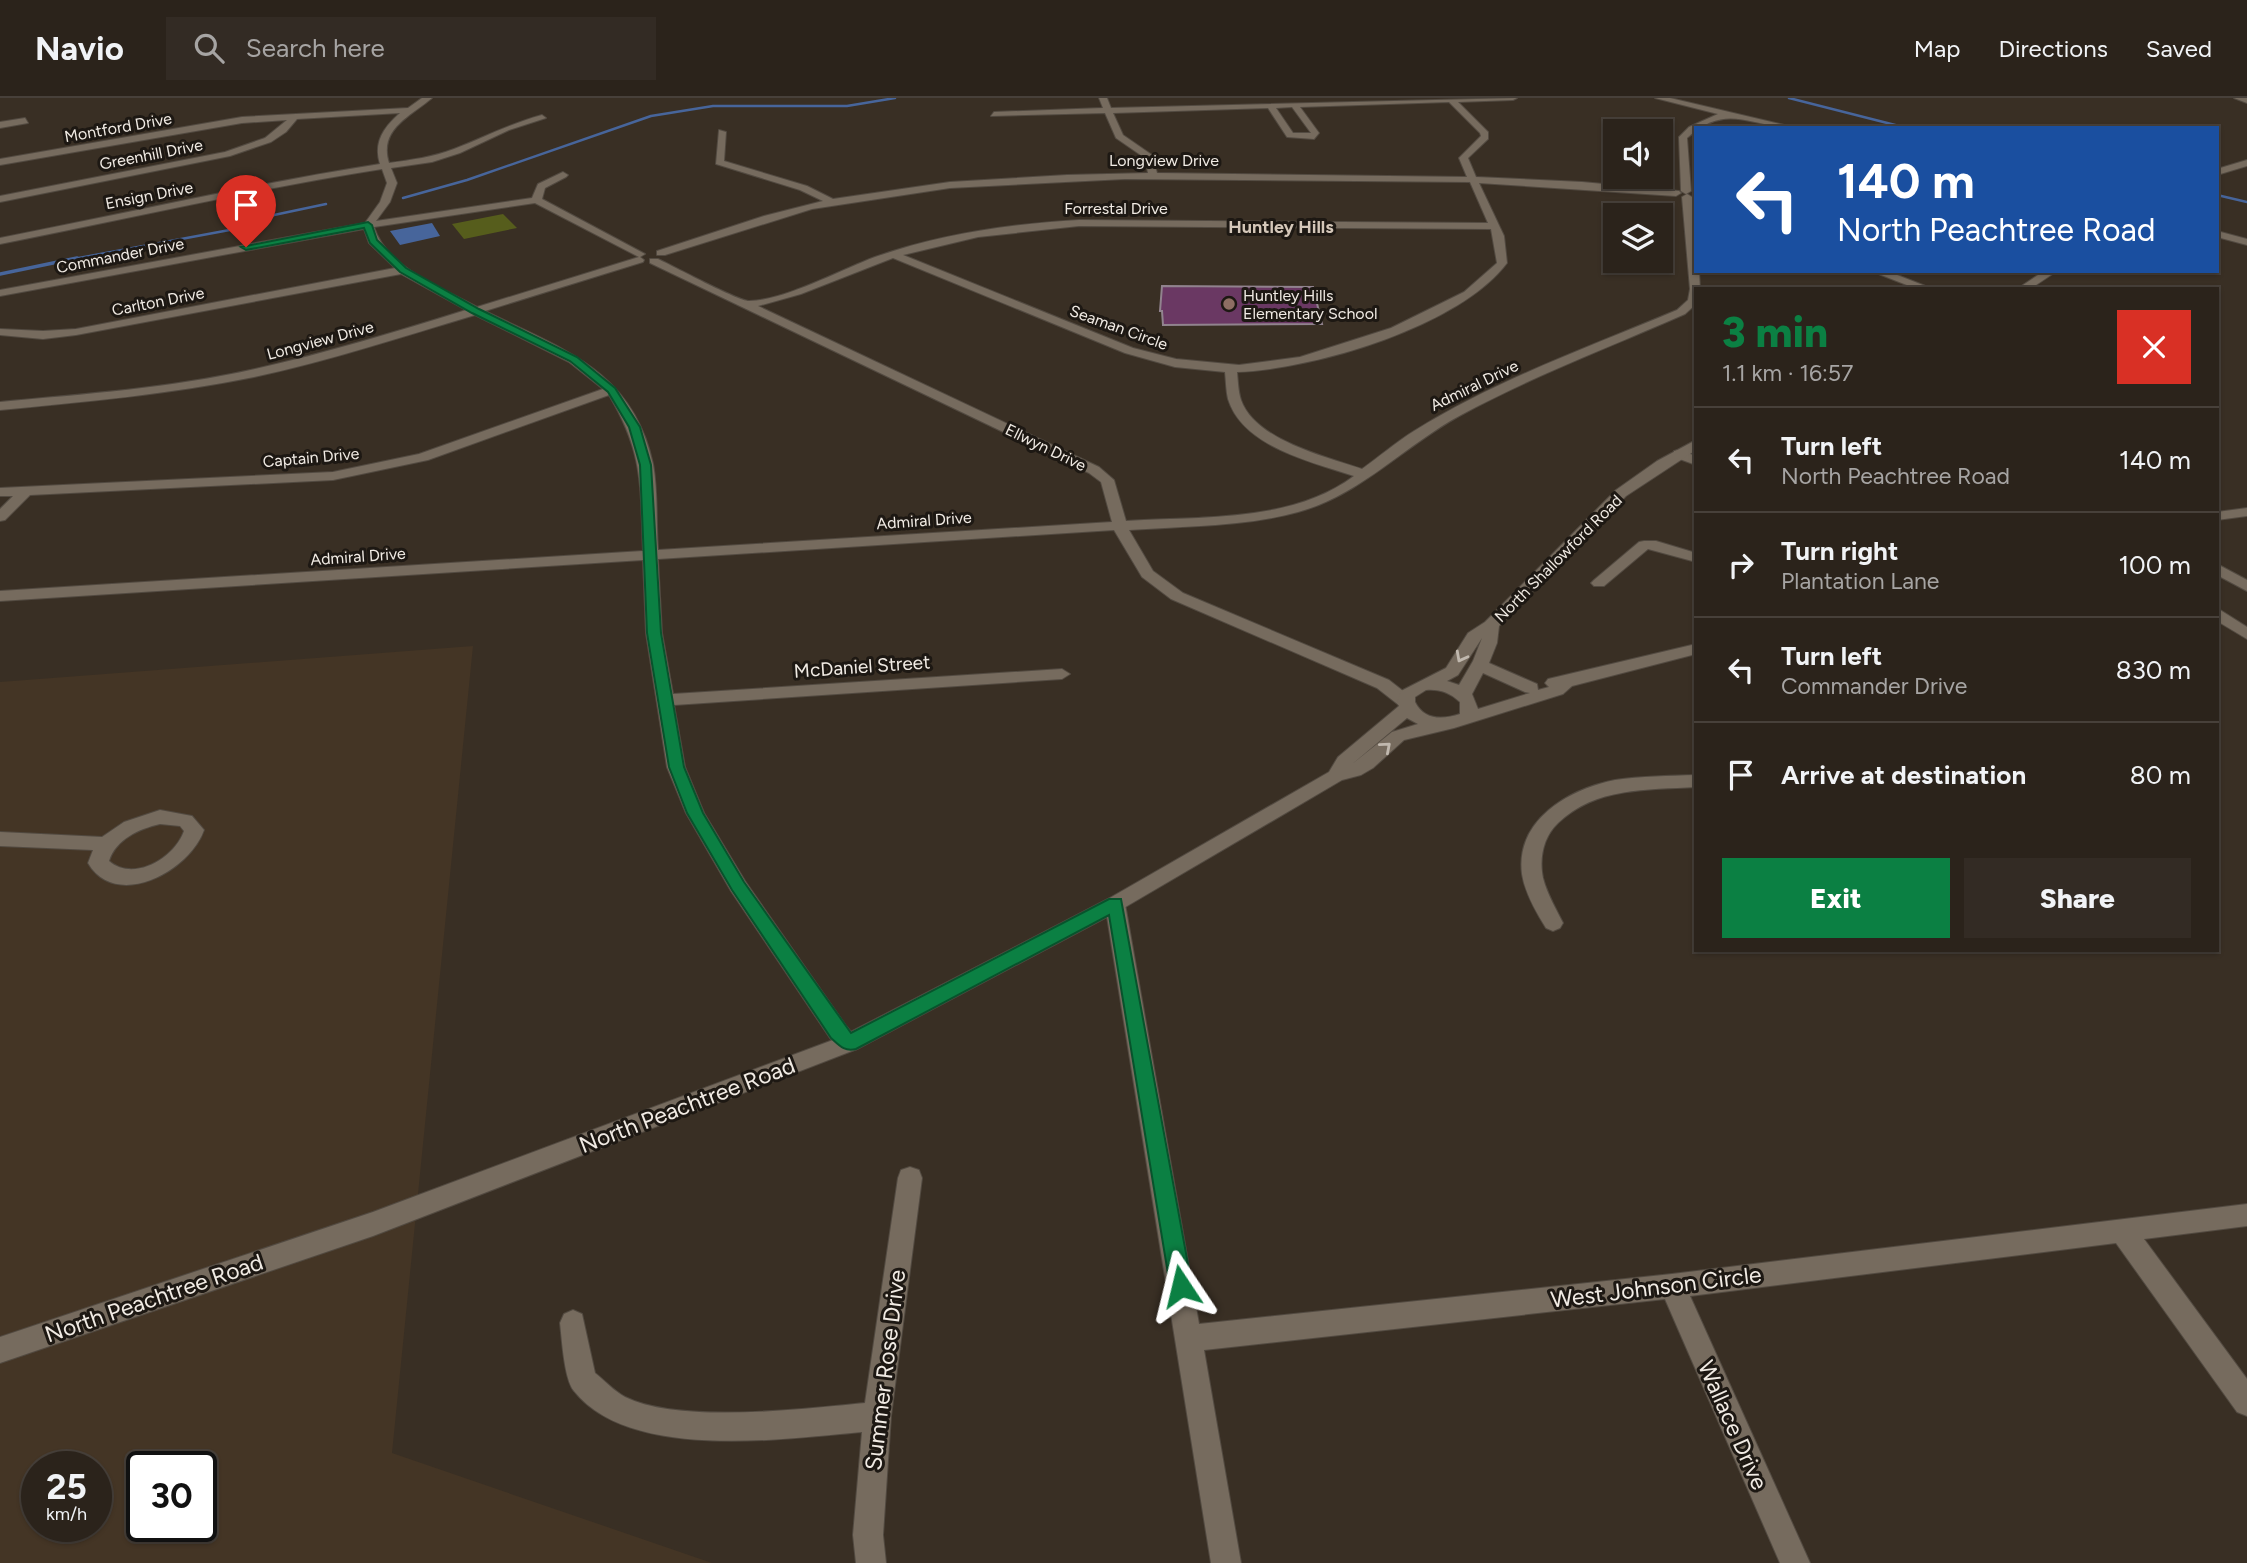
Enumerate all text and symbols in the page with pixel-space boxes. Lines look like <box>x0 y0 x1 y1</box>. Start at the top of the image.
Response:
search box <box>166 17 656 80</box>
text: Navio <box>35 29 124 68</box>
icon: search <box>190 29 228 67</box>
text: Search here <box>246 32 385 64</box>
text: Map <box>1914 34 1960 63</box>
text: Directions <box>1998 34 2108 63</box>
text: Saved <box>2146 34 2212 63</box>
street label: Montford Drive <box>63 109 173 146</box>
map controls <box>1603 119 1673 273</box>
button: sound <box>1603 119 1673 189</box>
street label: Greenhill Drive <box>98 135 204 174</box>
street label: Longview Drive <box>1109 151 1219 170</box>
text: 140 m <box>1837 151 1975 210</box>
icon: left <box>1722 154 1813 245</box>
pin <box>216 175 276 247</box>
street label: Ensign Drive <box>104 178 195 213</box>
icon: arrive <box>227 186 265 224</box>
street label: Forrestal Drive <box>1064 199 1168 218</box>
button: layers <box>1603 203 1673 273</box>
text: North Peachtree Road <box>1837 211 2156 249</box>
district label: Huntley Hills <box>1228 216 1334 238</box>
street label: Commander Drive <box>55 234 186 277</box>
street label: Carlton Drive <box>110 283 206 320</box>
place label: Huntley Hills Elementary School <box>1243 286 1377 323</box>
marker: Huntley Hills Elementary School <box>1221 296 1237 312</box>
street label: Seaman Circle <box>1067 301 1171 354</box>
text: 3 min <box>1722 307 1828 358</box>
button: close <box>2117 310 2191 384</box>
street label: Longview Drive <box>265 317 376 364</box>
street label: Admiral Drive <box>1427 356 1522 415</box>
text: 1.1 km · 16:57 <box>1722 359 1853 387</box>
street label: Ellwyn Drive <box>1002 420 1089 475</box>
text: Turn left <box>1781 430 1882 462</box>
icon: left <box>1722 441 1760 479</box>
street label: Captain Drive <box>262 444 360 471</box>
text: 140 m <box>2119 444 2191 476</box>
text: North Peachtree Road <box>1781 462 2010 490</box>
street label: North Shallowford Road <box>1491 491 1626 626</box>
street label: Admiral Drive <box>876 508 973 533</box>
text: Turn right <box>1781 535 1898 567</box>
street label: Admiral Drive <box>310 544 407 569</box>
icon: right <box>1722 546 1760 584</box>
text: 100 m <box>2118 549 2191 581</box>
text: Plantation Lane <box>1781 567 1939 595</box>
text: Turn left <box>1781 640 1882 672</box>
one-way arrow <box>1456 649 1470 662</box>
street label: McDaniel Street <box>793 650 931 683</box>
icon: left <box>1722 651 1760 689</box>
text: 830 m <box>2116 654 2191 686</box>
text: Commander Drive <box>1781 672 1967 700</box>
one-way arrow <box>1377 743 1390 755</box>
icon: arrive <box>1722 756 1760 794</box>
text: Arrive at destination <box>1781 759 2026 791</box>
text: 80 m <box>2130 759 2191 791</box>
button: Exit <box>1722 858 1950 938</box>
button: Share <box>1964 858 2191 938</box>
street label: North Peachtree Road <box>575 1051 799 1159</box>
street label: North Peachtree Road <box>41 1247 267 1349</box>
position arrow <box>1144 1249 1218 1323</box>
street label: West Johnson Circle <box>1549 1260 1763 1314</box>
street label: Summer Rose Drive <box>859 1268 911 1472</box>
street label: Wallace Drive <box>1692 1356 1774 1494</box>
speed limit sign: 30 <box>126 1451 217 1542</box>
text: 25 <box>46 1466 87 1508</box>
text: km/h <box>46 1503 87 1525</box>

